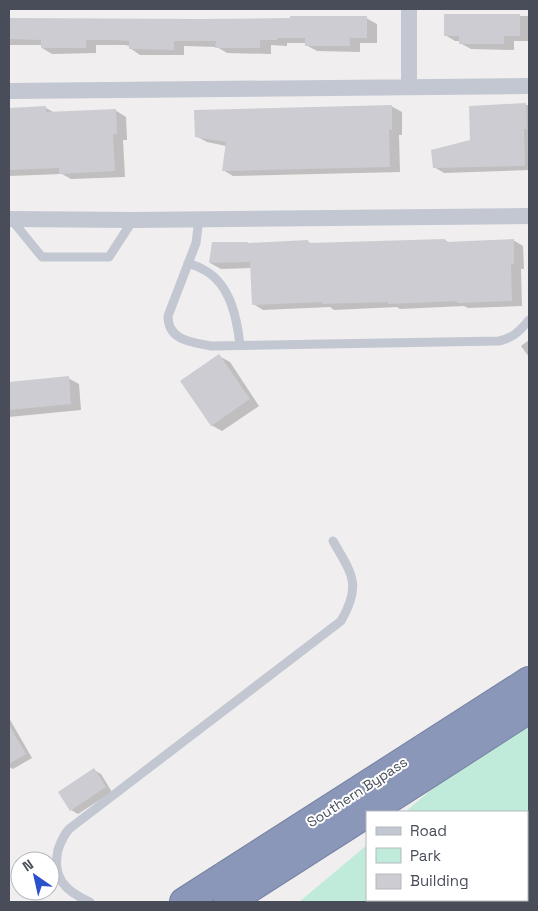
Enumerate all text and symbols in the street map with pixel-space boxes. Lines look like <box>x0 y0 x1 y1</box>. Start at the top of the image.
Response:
street label: Southern Bypass <box>303 753 411 831</box>
legend <box>366 811 528 901</box>
text: Road <box>410 821 447 840</box>
text: Park <box>410 846 441 865</box>
north arrow <box>10 851 60 901</box>
text: N <box>19 855 37 875</box>
text: Building <box>410 871 469 890</box>

